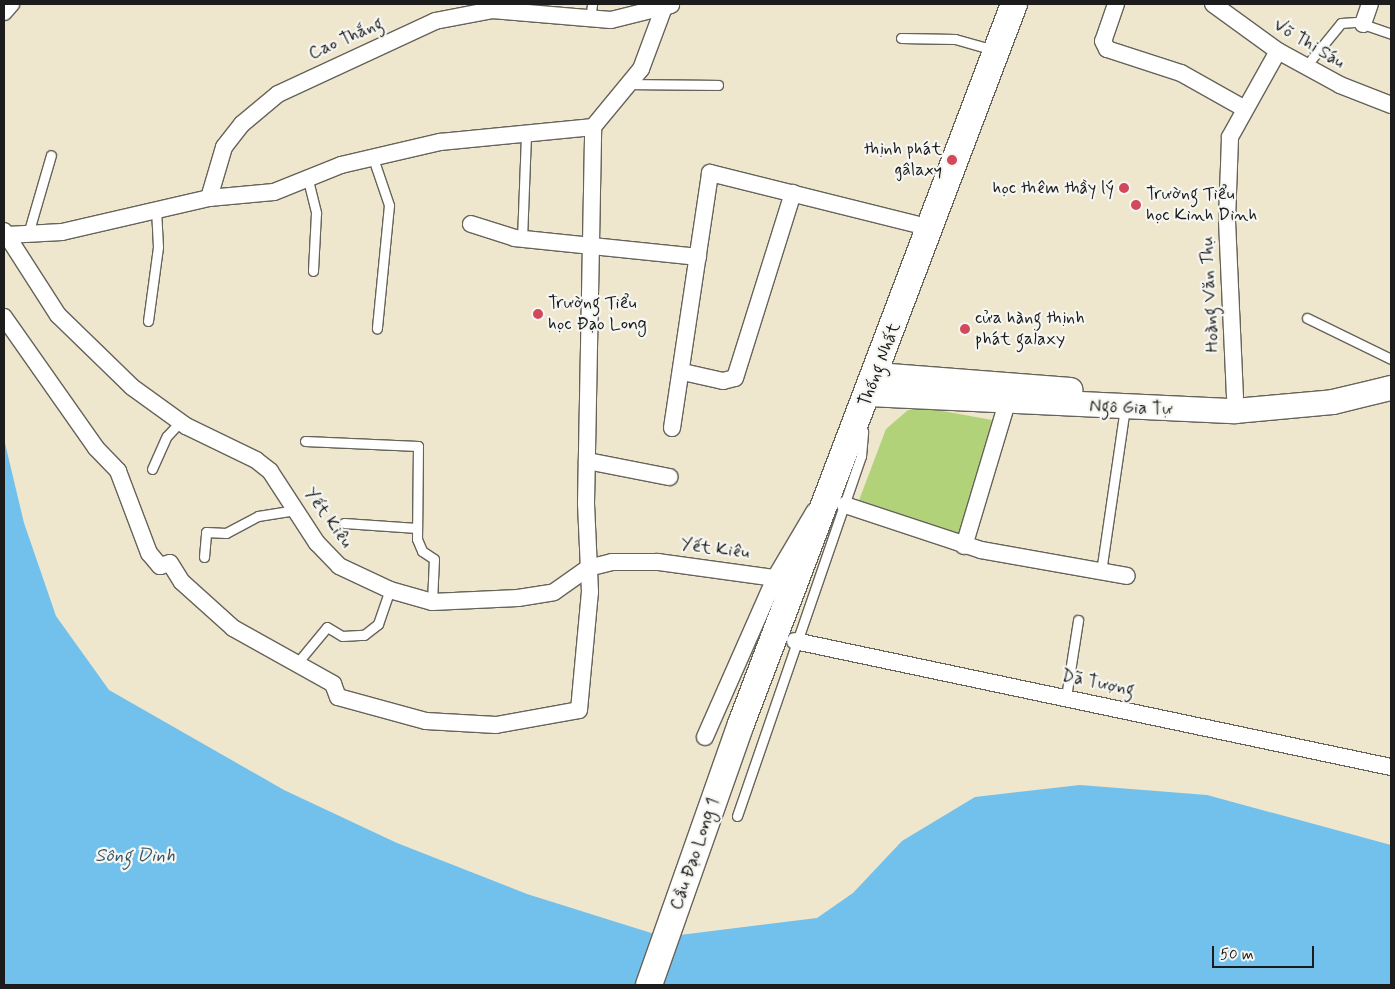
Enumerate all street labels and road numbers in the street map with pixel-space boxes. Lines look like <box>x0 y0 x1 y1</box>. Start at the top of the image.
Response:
street label: Cao Thắng <box>305 13 387 65</box>
street label: Võ Thị Sáu <box>1269 14 1349 74</box>
street label: Hoàng Văn Thụ <box>1196 236 1224 352</box>
street label: Thống Nhất <box>854 320 906 410</box>
street label: Ngô Gia Tự <box>1089 396 1173 420</box>
street label: Yết Kiêu <box>299 483 357 553</box>
street label: Yết Kiêu <box>679 534 751 564</box>
street label: Dã Tượng <box>1060 665 1136 701</box>
street label: Cầu Đạo Long 1 <box>666 795 724 913</box>

